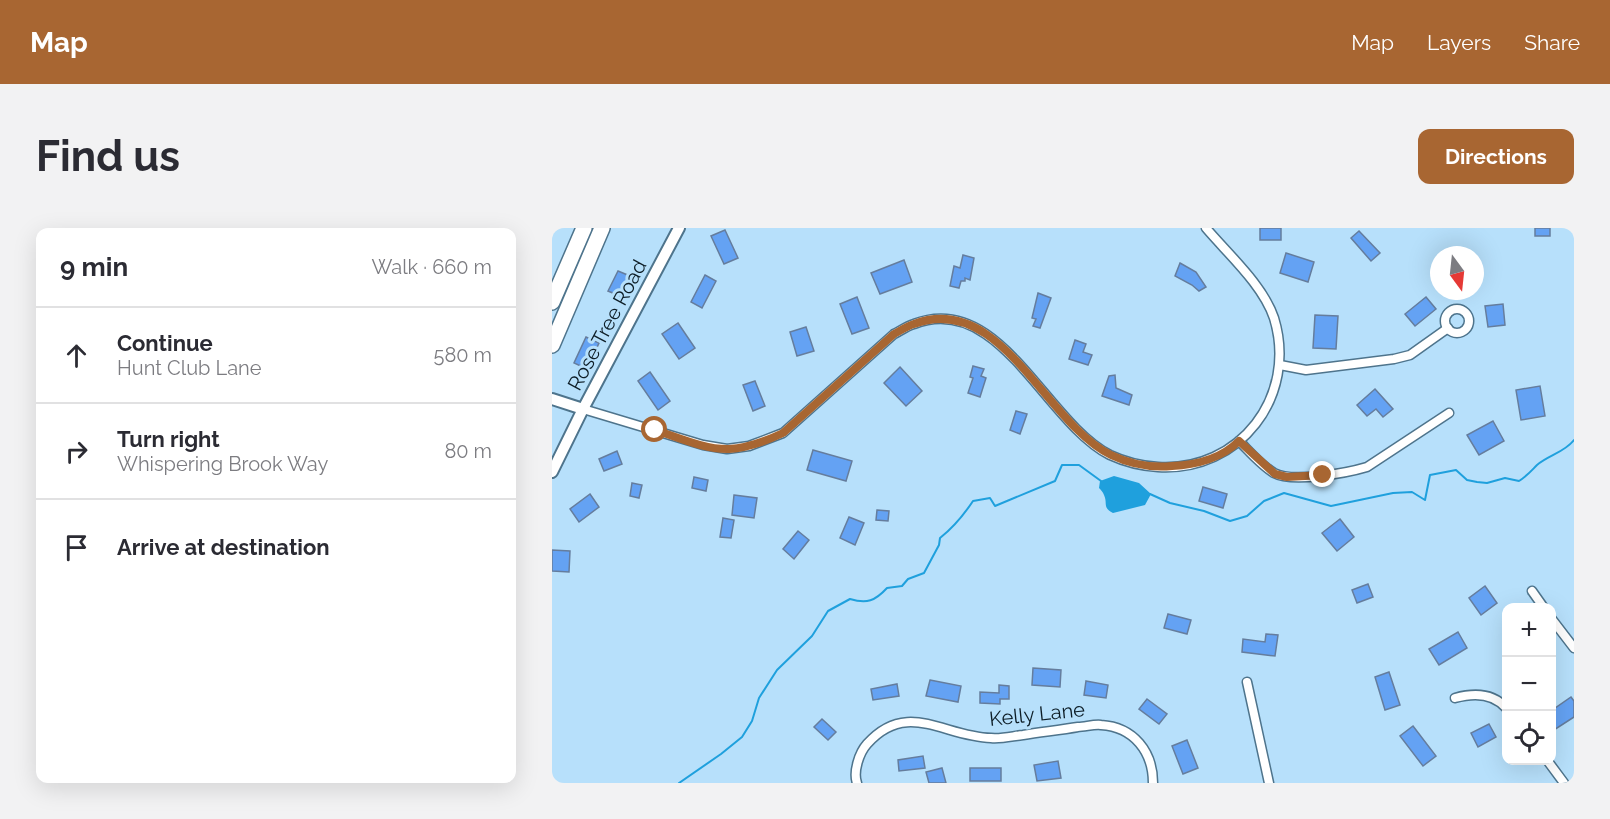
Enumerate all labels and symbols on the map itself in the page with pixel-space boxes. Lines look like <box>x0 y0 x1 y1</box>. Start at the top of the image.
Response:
north arrow <box>1430 246 1484 300</box>
street label: Rose Tree Road <box>563 256 651 394</box>
route start <box>641 416 667 442</box>
route end <box>1309 461 1335 487</box>
street label: Kelly Lane <box>988 697 1086 731</box>

